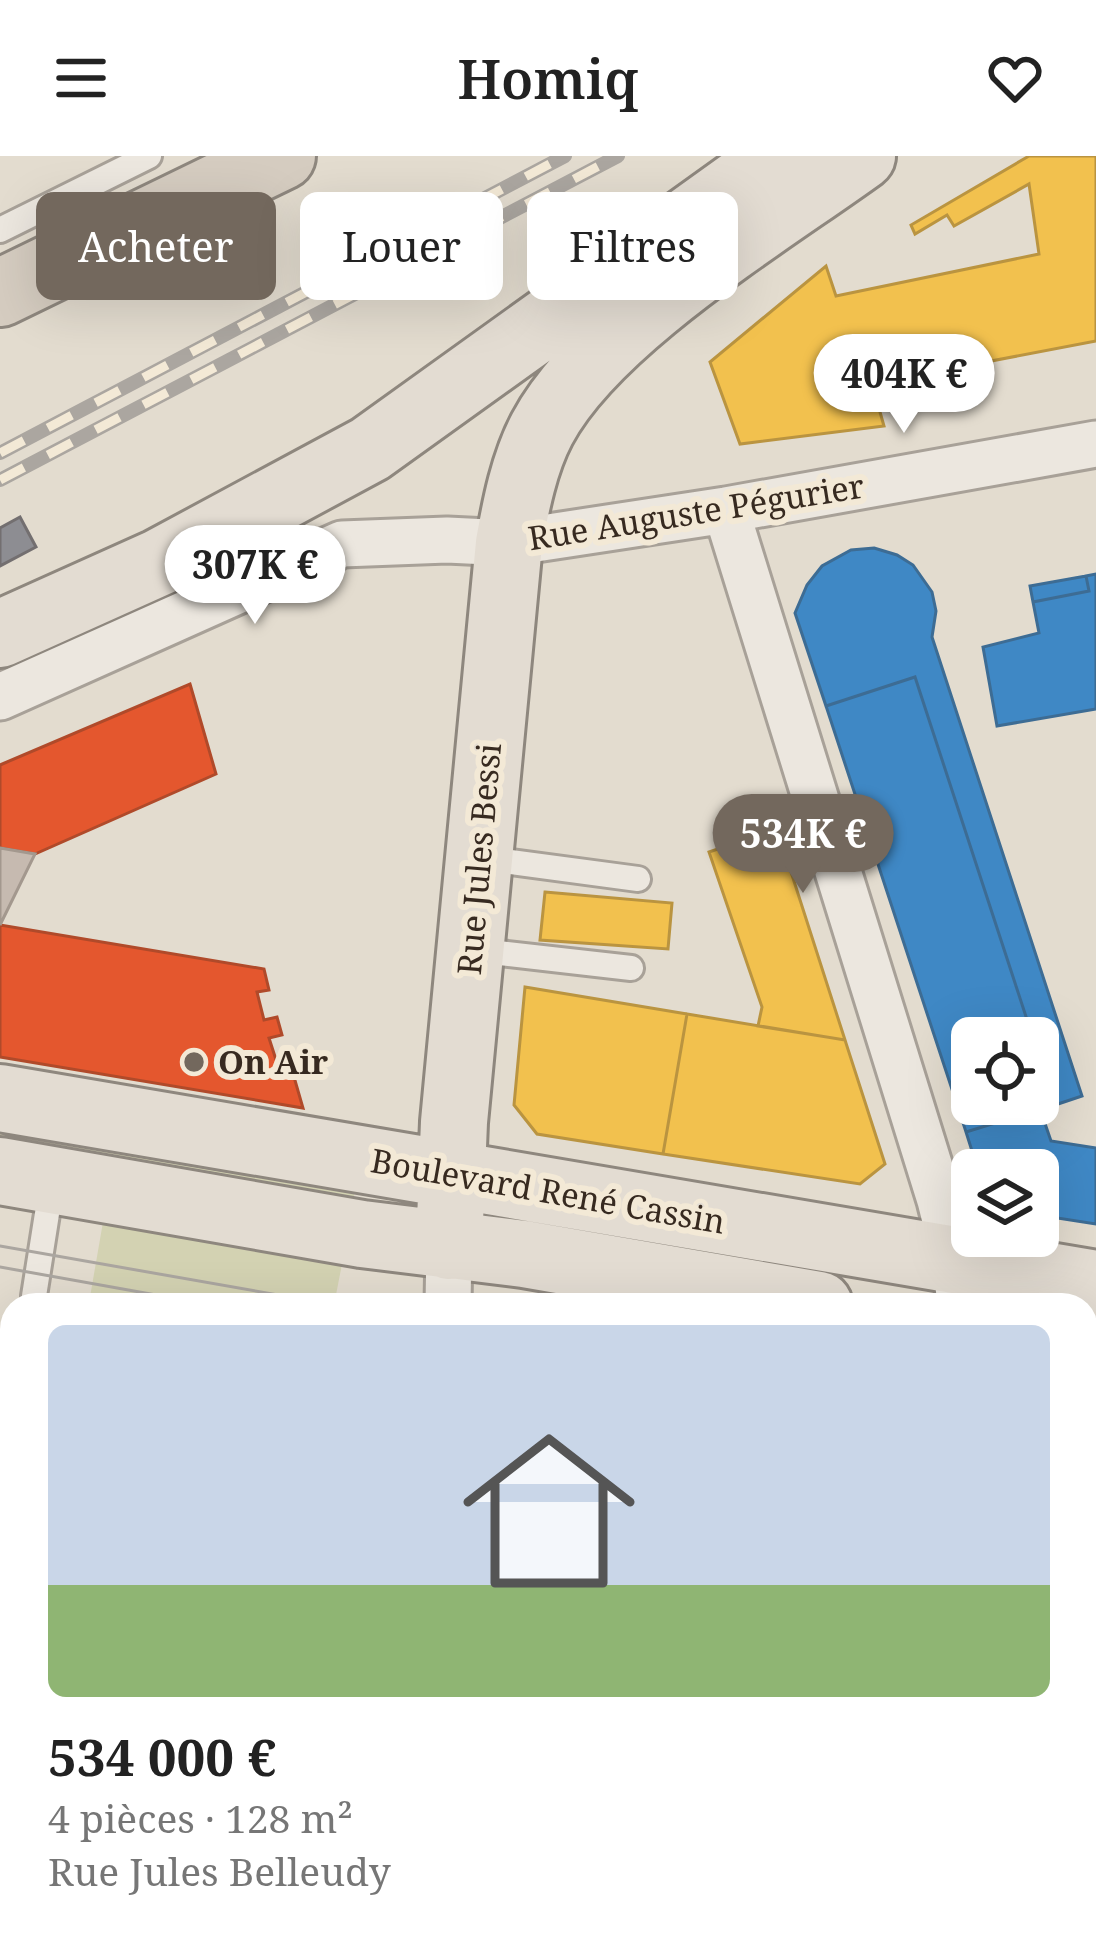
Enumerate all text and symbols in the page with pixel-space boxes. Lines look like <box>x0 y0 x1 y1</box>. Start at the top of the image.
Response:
text: Homiq <box>457 41 639 115</box>
icon: menu <box>48 45 114 111</box>
icon: heart <box>982 45 1048 111</box>
chip: Acheter <box>36 192 276 300</box>
chip: Louer <box>300 192 503 300</box>
chip: Filtres <box>527 192 738 300</box>
pin: 404K € <box>806 334 1002 436</box>
text: 404K € <box>841 346 967 399</box>
street label: Rue Auguste Pégurier <box>525 463 868 560</box>
pin: 307K € <box>157 525 353 627</box>
text: 307K € <box>192 537 318 590</box>
street label: Rue Jules Bessi <box>446 741 511 977</box>
pin: 534K € <box>705 794 901 896</box>
text: 534K € <box>740 806 866 859</box>
map controls <box>951 1017 1059 1257</box>
button: locate <box>951 1017 1059 1125</box>
place label: On Air <box>218 1039 328 1084</box>
marker: On Air <box>181 1049 207 1075</box>
street label: Boulevard René Cassin <box>367 1137 729 1244</box>
button: layers <box>951 1149 1059 1257</box>
icon: home <box>441 1403 657 1619</box>
text: 534 000 € <box>48 1721 276 1791</box>
text: 4 pièces · 128 m² <box>48 1791 353 1844</box>
text: Rue Jules Belleudy <box>48 1844 391 1897</box>

